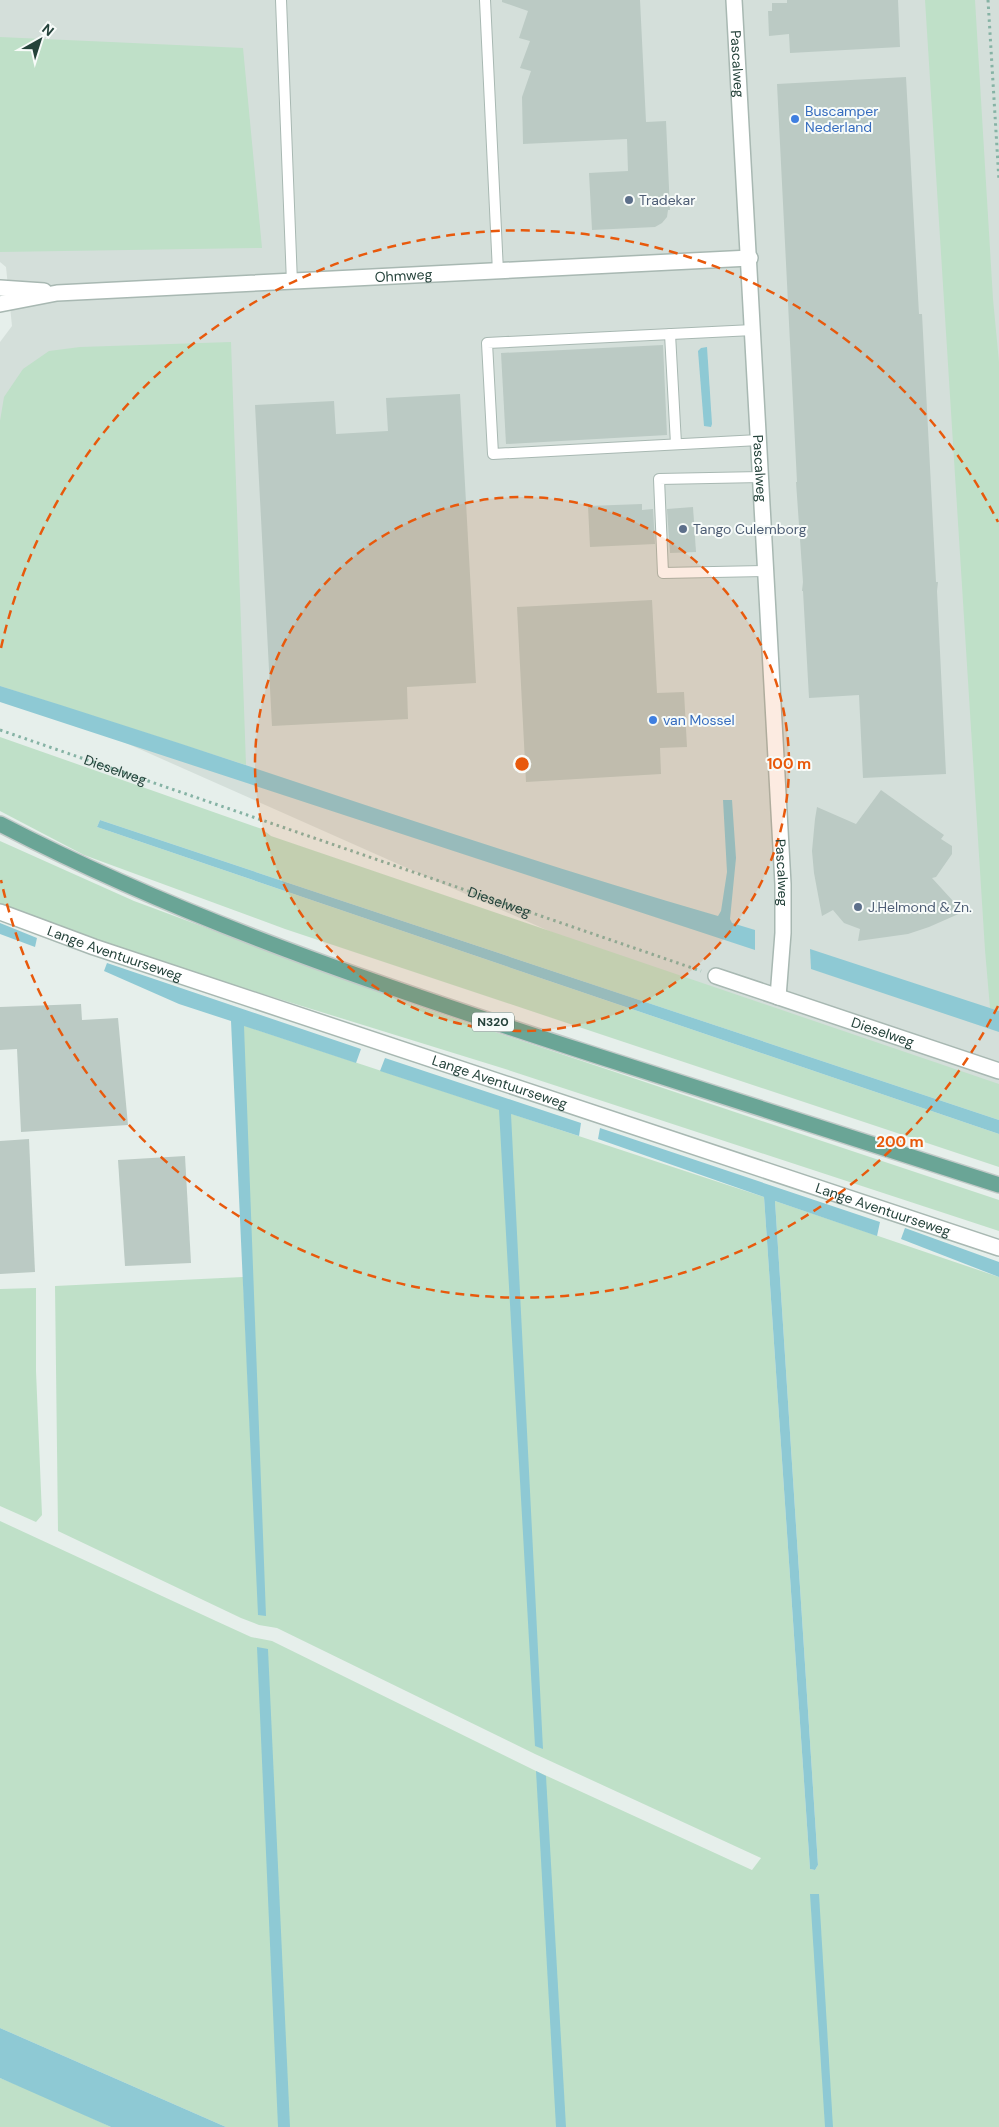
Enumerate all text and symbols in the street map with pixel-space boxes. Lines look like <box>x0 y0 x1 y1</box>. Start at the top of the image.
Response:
north arrow <box>15 15 65 65</box>
text: N <box>39 20 58 40</box>
street label: Pascalweg <box>727 30 748 98</box>
place label: Buscamper Nederland <box>805 102 879 136</box>
marker: Buscamper Nederland <box>789 113 801 125</box>
place label: Tradekar <box>639 191 695 209</box>
marker: Tradekar <box>623 194 635 206</box>
street label: Ohmweg <box>374 265 433 286</box>
street label: Pascalweg <box>749 434 771 503</box>
place label: Tango Culemborg <box>693 520 807 538</box>
marker: Tango Culemborg <box>677 523 689 535</box>
place label: van Mossel <box>663 711 735 729</box>
marker: van Mossel <box>647 714 659 726</box>
street label: Dieselweg <box>82 751 149 789</box>
text: 100 m <box>767 754 811 774</box>
centre of rings <box>513 755 531 773</box>
street label: Pascalweg <box>772 839 792 907</box>
street label: Dieselweg <box>466 883 533 921</box>
place label: J.Helmond & Zn. <box>868 898 972 916</box>
marker: J.Helmond & Zn. <box>852 901 864 913</box>
street label: Lange Aventuurseweg <box>45 921 185 985</box>
road number: N320 <box>472 1012 514 1032</box>
street label: Dieselweg <box>849 1013 917 1051</box>
street label: Lange Aventuurseweg <box>430 1051 570 1113</box>
text: 200 m <box>876 1132 924 1152</box>
street label: Lange Aventuurseweg <box>813 1179 953 1240</box>

